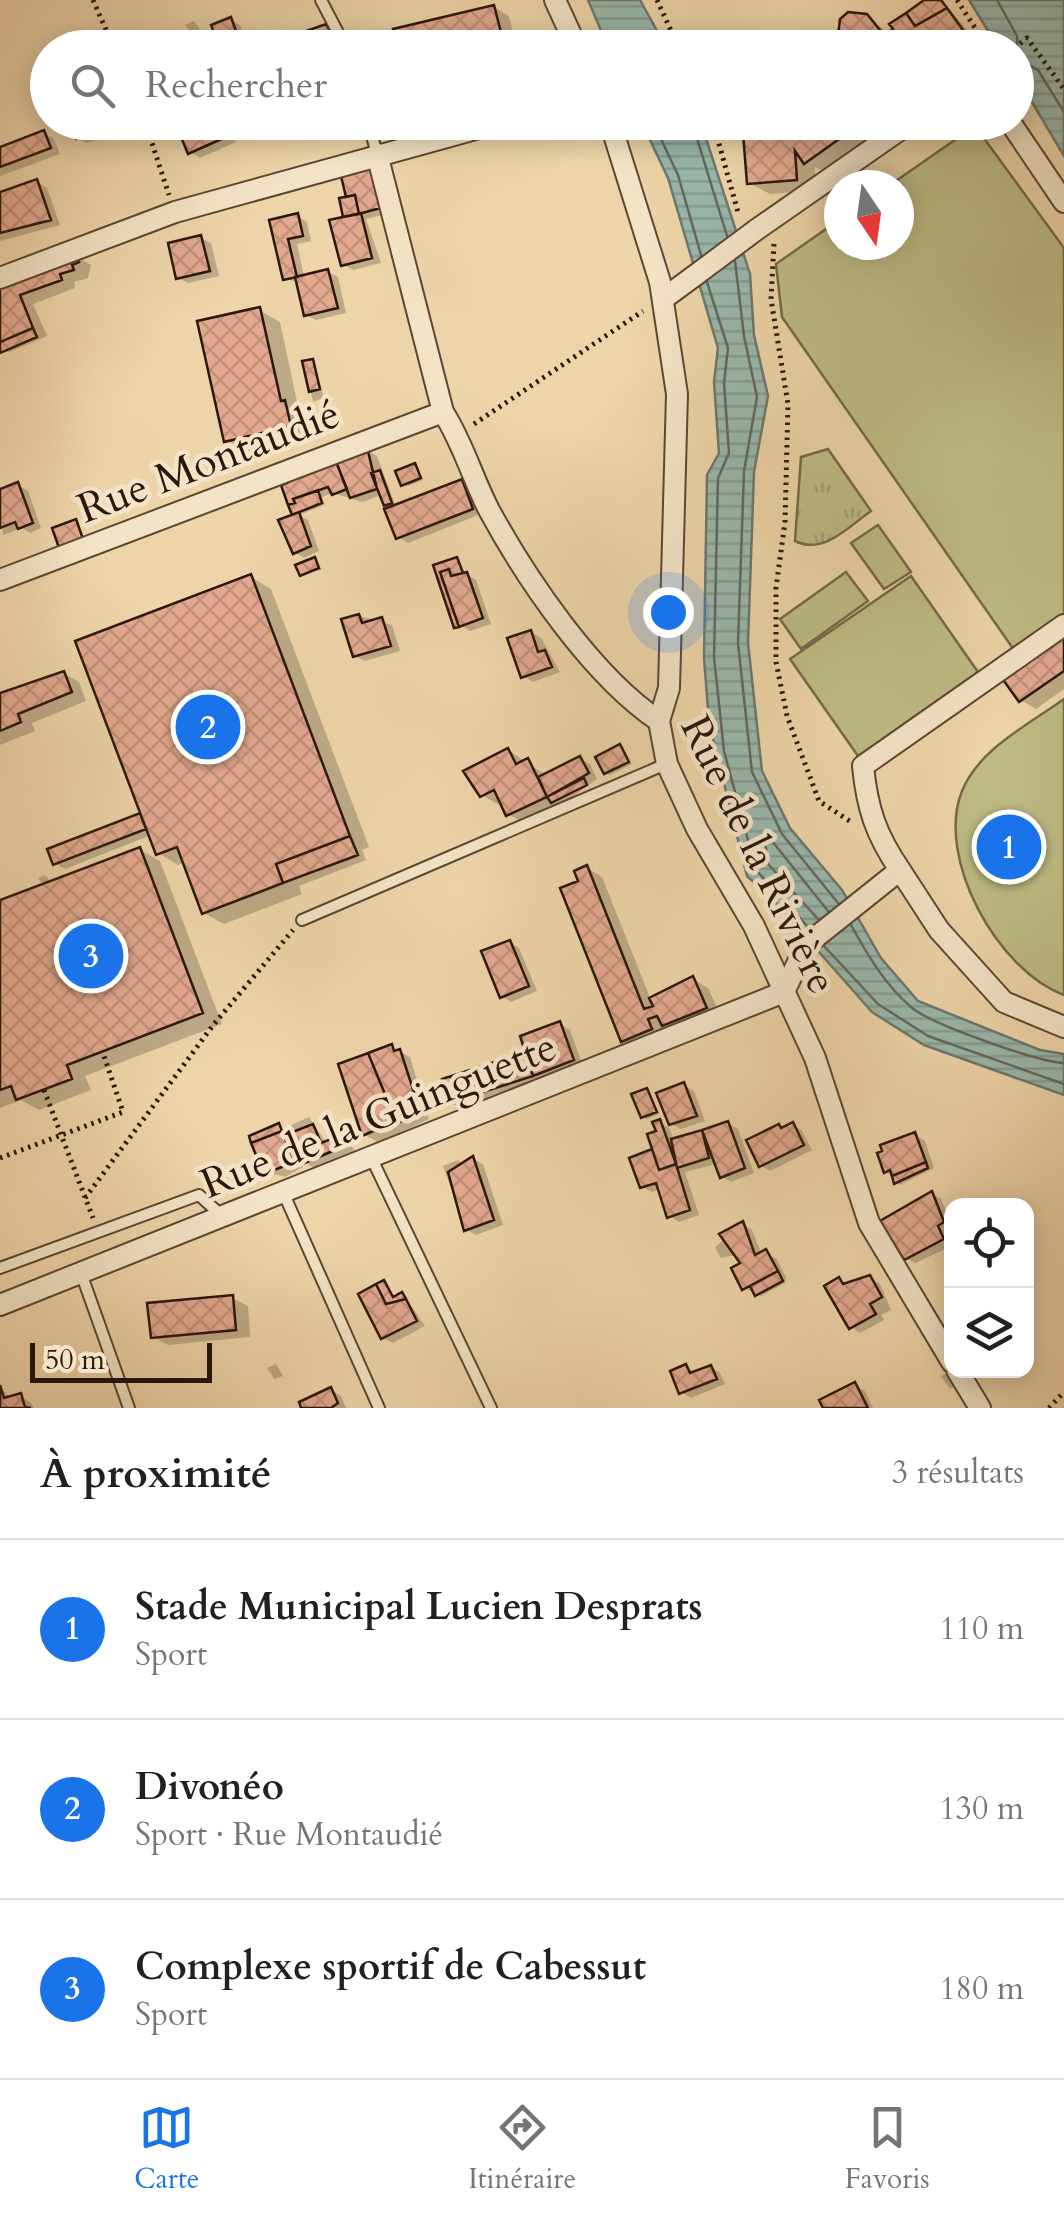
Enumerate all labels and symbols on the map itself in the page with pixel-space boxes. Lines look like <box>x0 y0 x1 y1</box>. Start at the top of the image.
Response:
north arrow <box>824 170 914 260</box>
street label: Rue Montaudié <box>69 385 348 538</box>
your location <box>643 587 694 638</box>
pin: 2 <box>176 690 240 764</box>
street label: Rue de la Rivière <box>667 706 851 1003</box>
pin: 1 <box>976 810 1042 884</box>
pin: 3 <box>58 918 124 994</box>
street label: Rue de la Guinguette <box>192 1018 565 1213</box>
scale bar <box>30 1338 212 1382</box>

